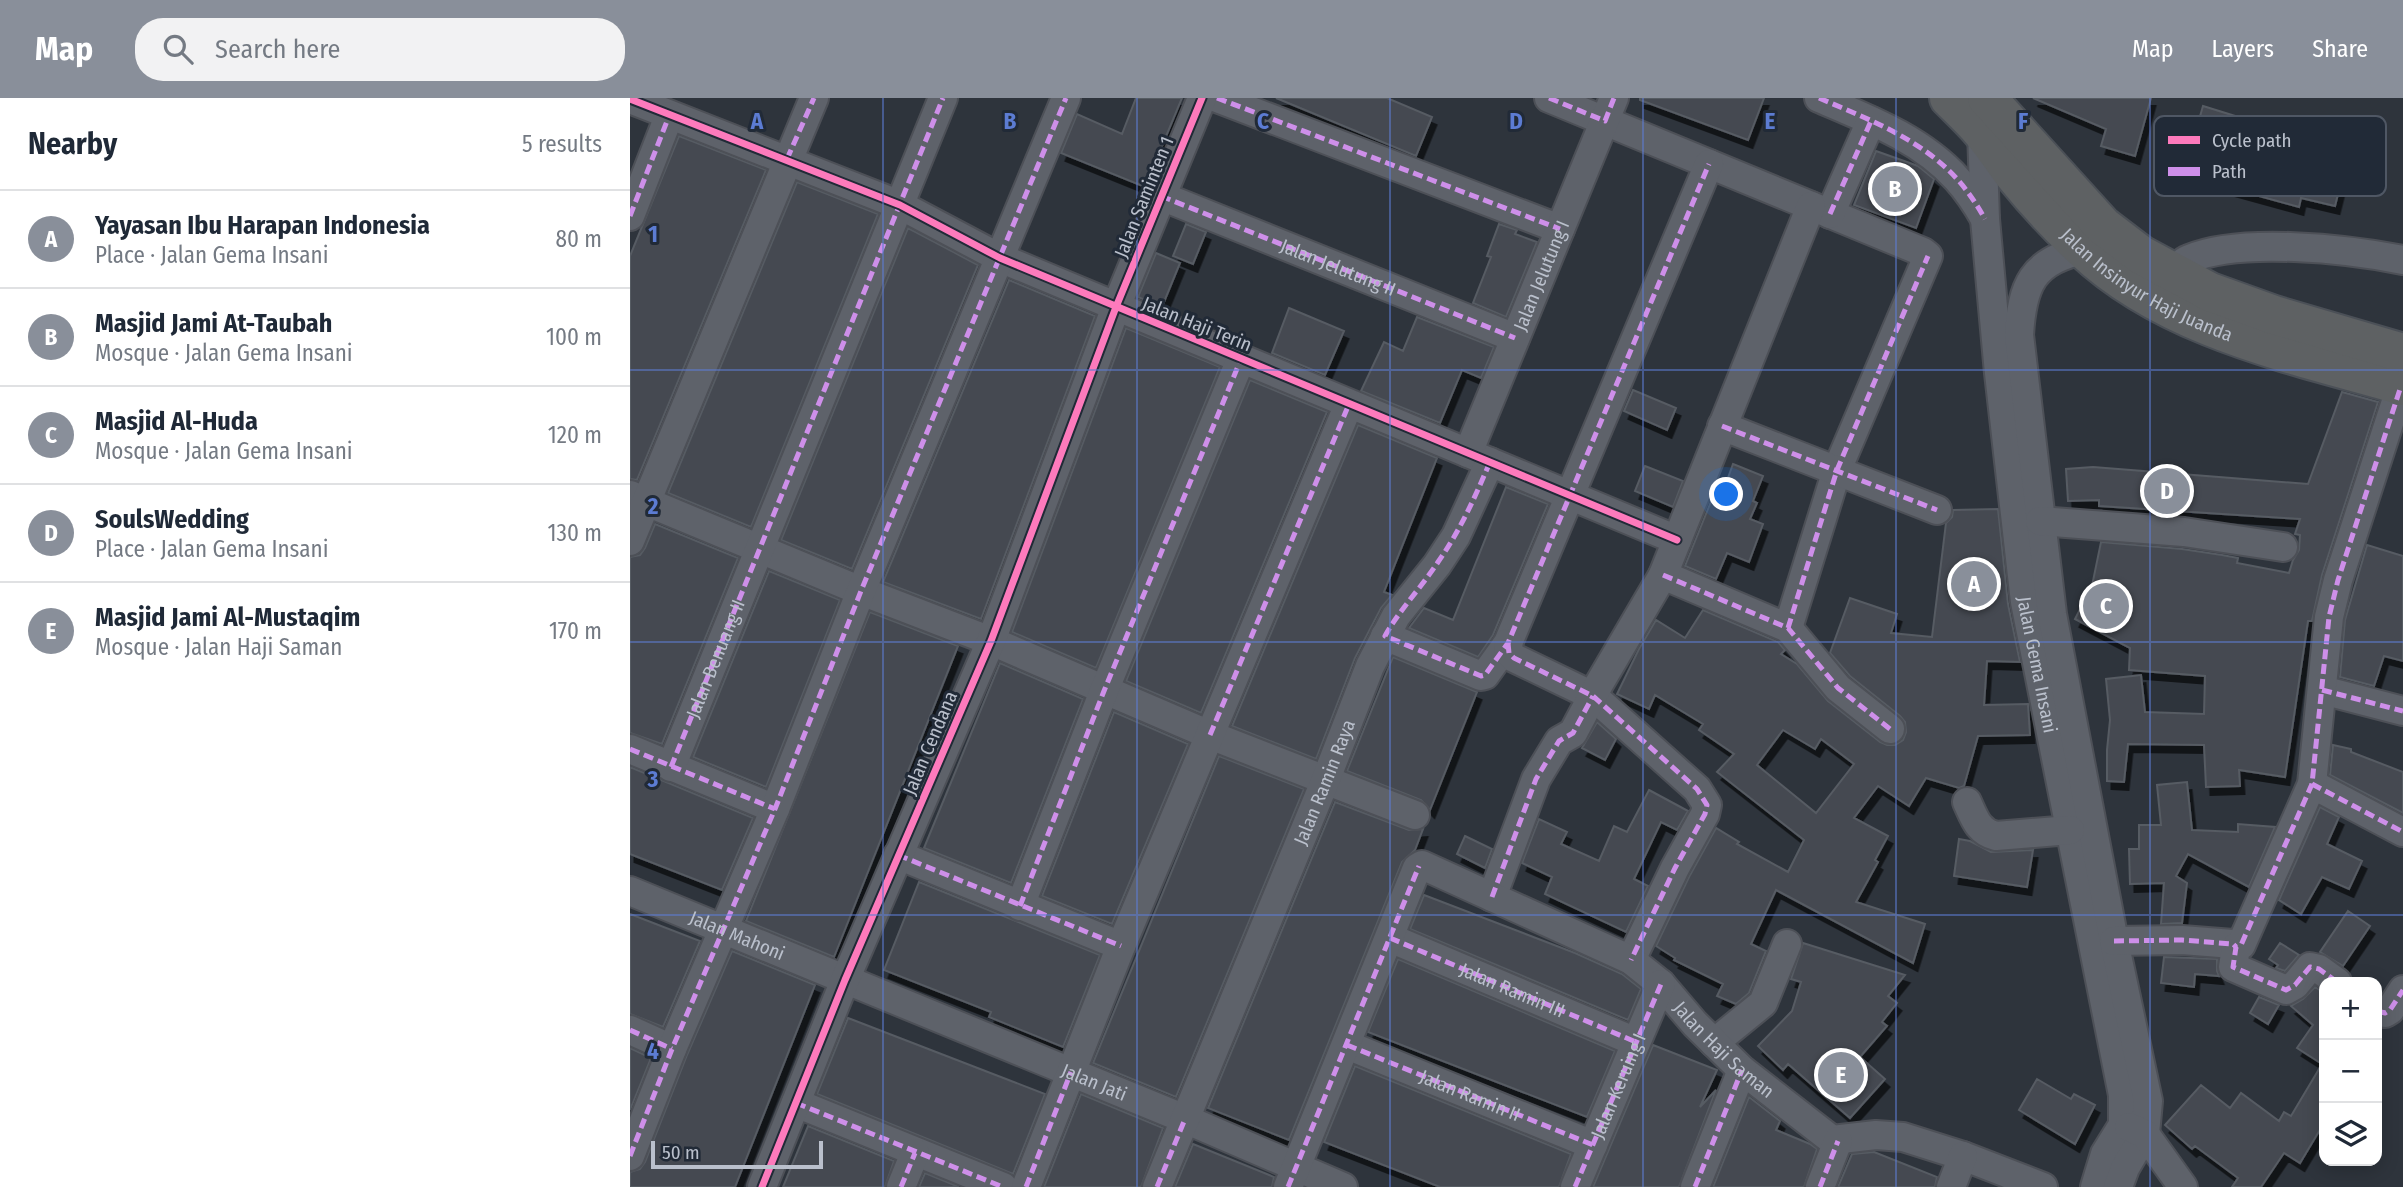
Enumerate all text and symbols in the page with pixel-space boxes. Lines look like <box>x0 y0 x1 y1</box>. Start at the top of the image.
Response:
search box <box>135 18 625 81</box>
text: Map <box>35 29 93 69</box>
icon: search <box>159 30 197 68</box>
text: Search here <box>215 34 340 65</box>
text: Map <box>2132 35 2174 63</box>
text: Layers <box>2212 35 2274 63</box>
text: Share <box>2312 35 2368 63</box>
text: A <box>750 107 764 135</box>
text: B <box>1004 107 1017 135</box>
text: C <box>1257 107 1269 135</box>
text: D <box>1509 107 1523 135</box>
text: E <box>1765 107 1776 135</box>
text: F <box>2018 107 2028 135</box>
legend <box>2154 116 2386 196</box>
text: Nearby <box>28 126 117 162</box>
text: Cycle path <box>2212 129 2291 152</box>
text: 5 results <box>522 130 602 158</box>
street label: Jalan Saminten 1 <box>1109 133 1179 261</box>
text: Path <box>2212 160 2247 183</box>
pin: B <box>1872 163 1918 215</box>
text: Yayasan Ibu Harapan Indonesia <box>95 210 430 241</box>
street label: Jalan Jelutung I <box>1508 217 1574 334</box>
text: 1 <box>648 220 658 248</box>
street label: Jalan Insinyur Haji Juanda <box>2056 223 2236 346</box>
text: A <box>45 225 57 253</box>
text: 80 m <box>555 225 602 253</box>
street label: Jalan Jelutung II <box>1277 234 1399 301</box>
text: Place · Jalan Gema Insani <box>95 241 328 269</box>
street label: Jalan Haji Terin <box>1139 292 1255 356</box>
text: Masjid Jami At-Taubah <box>95 308 332 339</box>
text: B <box>45 323 57 351</box>
text: 100 m <box>546 323 602 351</box>
text: Mosque · Jalan Gema Insani <box>95 339 353 367</box>
text: Masjid Al-Huda <box>95 406 258 437</box>
text: C <box>45 421 57 449</box>
text: 120 m <box>548 421 602 449</box>
text: Mosque · Jalan Gema Insani <box>95 437 353 465</box>
pin: D <box>2144 465 2190 517</box>
your location <box>1709 477 1743 511</box>
text: 2 <box>647 492 659 520</box>
text: SoulsWedding <box>95 504 249 535</box>
text: D <box>44 519 58 547</box>
text: 130 m <box>548 519 602 547</box>
text: Place · Jalan Gema Insani <box>95 535 328 563</box>
pin: A <box>1951 558 1997 610</box>
pin: C <box>2083 580 2129 632</box>
street label: Jalan Gema Insani <box>2013 595 2062 735</box>
street label: Jalan Benuang II <box>681 596 749 721</box>
text: Masjid Jami Al-Mustaqim <box>95 602 360 633</box>
text: E <box>46 617 56 645</box>
text: 170 m <box>549 617 602 645</box>
text: Mosque · Jalan Haji Saman <box>95 633 342 661</box>
street label: Jalan Cendana <box>898 688 962 798</box>
street label: Jalan Ramin Raya <box>1289 716 1360 848</box>
text: 3 <box>647 765 659 793</box>
street label: Jalan Mahoni <box>686 905 788 965</box>
street label: Jalan Ramin III <box>1457 958 1568 1022</box>
map controls <box>2319 977 2382 1166</box>
button: + <box>2319 977 2382 1040</box>
street label: Jalan Haji Saman <box>1669 996 1779 1102</box>
street label: Jalan Keruing I <box>1585 1030 1650 1142</box>
text: 4 <box>647 1037 659 1065</box>
button: − <box>2319 1040 2382 1103</box>
pin: E <box>1818 1049 1864 1101</box>
street label: Jalan Jati <box>1058 1058 1130 1105</box>
street label: Jalan Ramin II <box>1417 1064 1524 1126</box>
button: layers <box>2319 1103 2382 1166</box>
scale bar <box>651 1138 822 1170</box>
text: 50 m <box>662 1141 700 1164</box>

